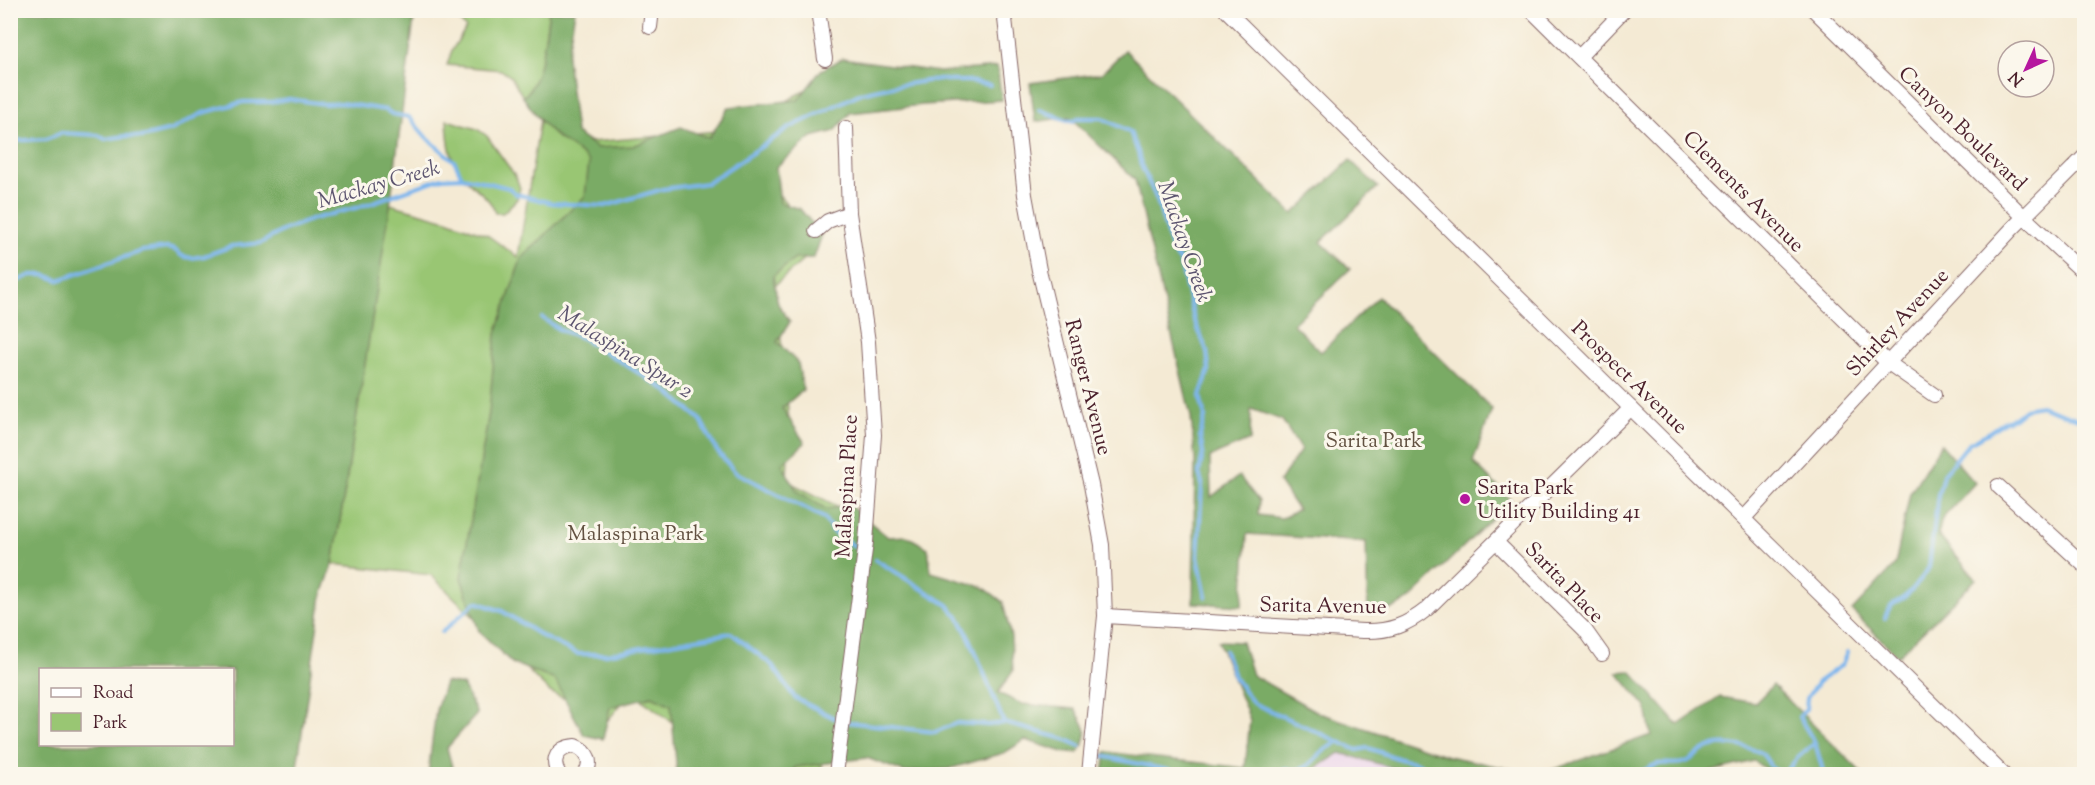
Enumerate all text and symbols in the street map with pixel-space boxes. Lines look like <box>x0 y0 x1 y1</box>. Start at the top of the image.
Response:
north arrow <box>1996 39 2056 99</box>
street label: Canyon Boulevard <box>1891 60 2033 199</box>
text: N <box>2004 65 2030 90</box>
street label: Clements Avenue <box>1675 125 1810 260</box>
water label: Mackay Creek <box>314 153 444 219</box>
water label: Mackay Creek <box>1148 177 1219 307</box>
street label: Shirley Avenue <box>1840 262 1957 384</box>
water label: Malaspina Spur 2 <box>551 299 698 408</box>
street label: Prospect Avenue <box>1564 315 1694 442</box>
street label: Ranger Avenue <box>1056 316 1118 459</box>
street label: Malaspina Place <box>829 414 867 558</box>
park label: Sarita Park <box>1325 427 1423 457</box>
place label: Sarita Park Utility Building 41 <box>1477 474 1641 528</box>
marker: Sarita Park Utility Building 41 <box>1458 492 1472 506</box>
park label: Malaspina Park <box>567 520 705 550</box>
street label: Sarita Place <box>1517 536 1610 631</box>
street label: Sarita Avenue <box>1259 591 1387 623</box>
legend <box>39 668 234 746</box>
text: Road <box>93 681 133 707</box>
text: Park <box>93 711 128 737</box>

